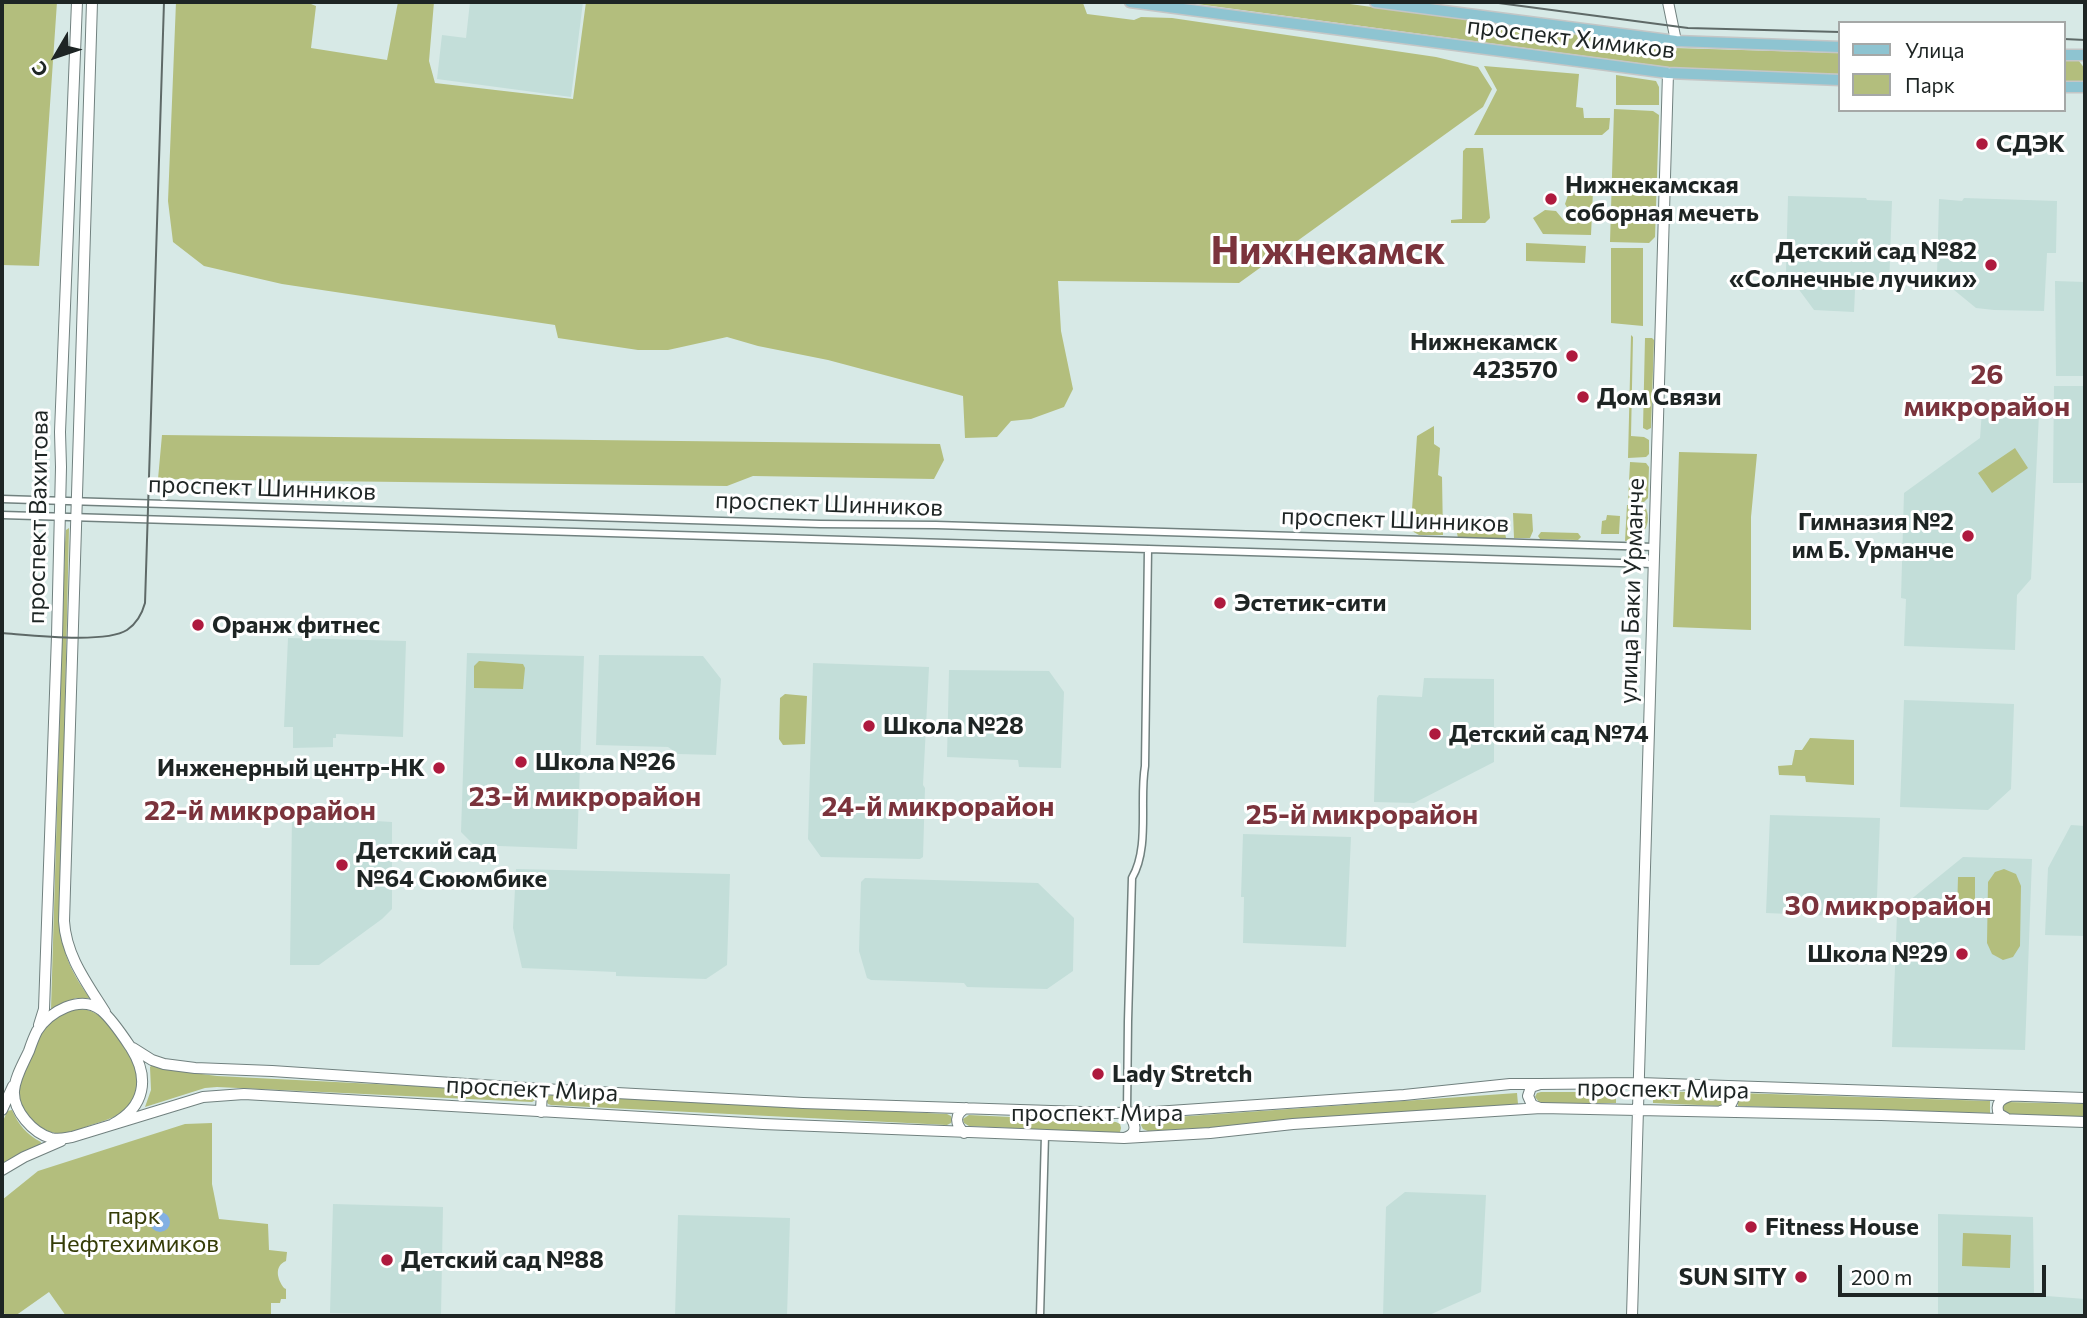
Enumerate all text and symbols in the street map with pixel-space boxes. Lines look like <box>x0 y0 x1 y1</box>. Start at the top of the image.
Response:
street label: проспект Химиков <box>1465 11 1677 65</box>
north arrow <box>21 21 91 91</box>
legend <box>1839 21 2066 112</box>
text: Улица <box>1905 37 1964 62</box>
text: С <box>26 57 52 82</box>
text: Парк <box>1905 72 1955 97</box>
place label: СДЭК <box>1996 130 2065 158</box>
marker: СДЭК <box>1974 136 1990 152</box>
place label: Нижнекамская соборная мечеть <box>1565 171 1759 227</box>
marker: Нижнекамская соборная мечеть <box>1543 191 1559 207</box>
district label: Нижнекамск <box>1211 228 1445 274</box>
place label: Детский сад №82 «Солнечные лучики» <box>1729 237 1977 293</box>
marker: Детский сад №82 «Солнечные лучики» <box>1983 257 1999 273</box>
place label: Нижнекамск 423570 <box>1410 328 1558 384</box>
marker: Нижнекамск 423570 <box>1564 348 1580 364</box>
district label: 26 микрорайон <box>1904 358 2070 424</box>
place label: Дом Связи <box>1597 383 1721 411</box>
marker: Дом Связи <box>1575 389 1591 405</box>
street label: проспект Вахитова <box>22 410 54 624</box>
street label: проспект Шинников <box>147 470 377 506</box>
street label: улица Баки Урманче <box>1614 477 1650 705</box>
street label: проспект Шинников <box>714 486 944 522</box>
street label: проспект Шинников <box>1280 502 1510 538</box>
place label: Гимназия №2 им Б. Урманче <box>1792 508 1954 564</box>
marker: Гимназия №2 им Б. Урманче <box>1960 528 1976 544</box>
place label: Эстетик-сити <box>1234 589 1386 617</box>
marker: Эстетик-сити <box>1212 595 1228 611</box>
place label: Оранж фитнес <box>212 611 380 639</box>
marker: Оранж фитнес <box>190 617 206 633</box>
place label: Школа №28 <box>883 712 1024 740</box>
marker: Школа №28 <box>861 718 877 734</box>
place label: Детский сад №74 <box>1449 720 1649 748</box>
marker: Детский сад №74 <box>1427 726 1443 742</box>
place label: Школа №26 <box>535 748 676 776</box>
place label: Инженерный центр-НК <box>157 754 425 782</box>
marker: Школа №26 <box>513 754 529 770</box>
marker: Инженерный центр-НК <box>431 760 447 776</box>
district label: 23-й микрорайон <box>469 780 701 814</box>
district label: 24-й микрорайон <box>822 790 1054 824</box>
district label: 22-й микрорайон <box>144 794 376 828</box>
district label: 25-й микрорайон <box>1246 798 1478 832</box>
place label: Детский сад №64 Сююмбике <box>356 837 547 893</box>
marker: Детский сад №64 Сююмбике <box>334 857 350 873</box>
district label: 30 микрорайон <box>1785 889 1991 923</box>
place label: Школа №29 <box>1807 940 1948 968</box>
marker: Школа №29 <box>1954 946 1970 962</box>
place label: Lady Stretch <box>1112 1060 1252 1088</box>
marker: Lady Stretch <box>1090 1066 1106 1082</box>
street label: проспект Мира <box>445 1070 619 1108</box>
street label: проспект Мира <box>1577 1073 1749 1105</box>
street label: проспект Мира <box>1011 1099 1183 1127</box>
park label: парк Нефтехимиков <box>49 1202 219 1258</box>
place label: Fitness House <box>1765 1213 1919 1241</box>
marker: Fitness House <box>1743 1219 1759 1235</box>
place label: Детский сад №88 <box>401 1246 604 1274</box>
marker: Детский сад №88 <box>379 1252 395 1268</box>
scale bar <box>1842 1252 2050 1296</box>
place label: SUN SITY <box>1679 1263 1787 1291</box>
text: 200 m <box>1851 1264 1912 1289</box>
marker: SUN SITY <box>1793 1269 1809 1285</box>

